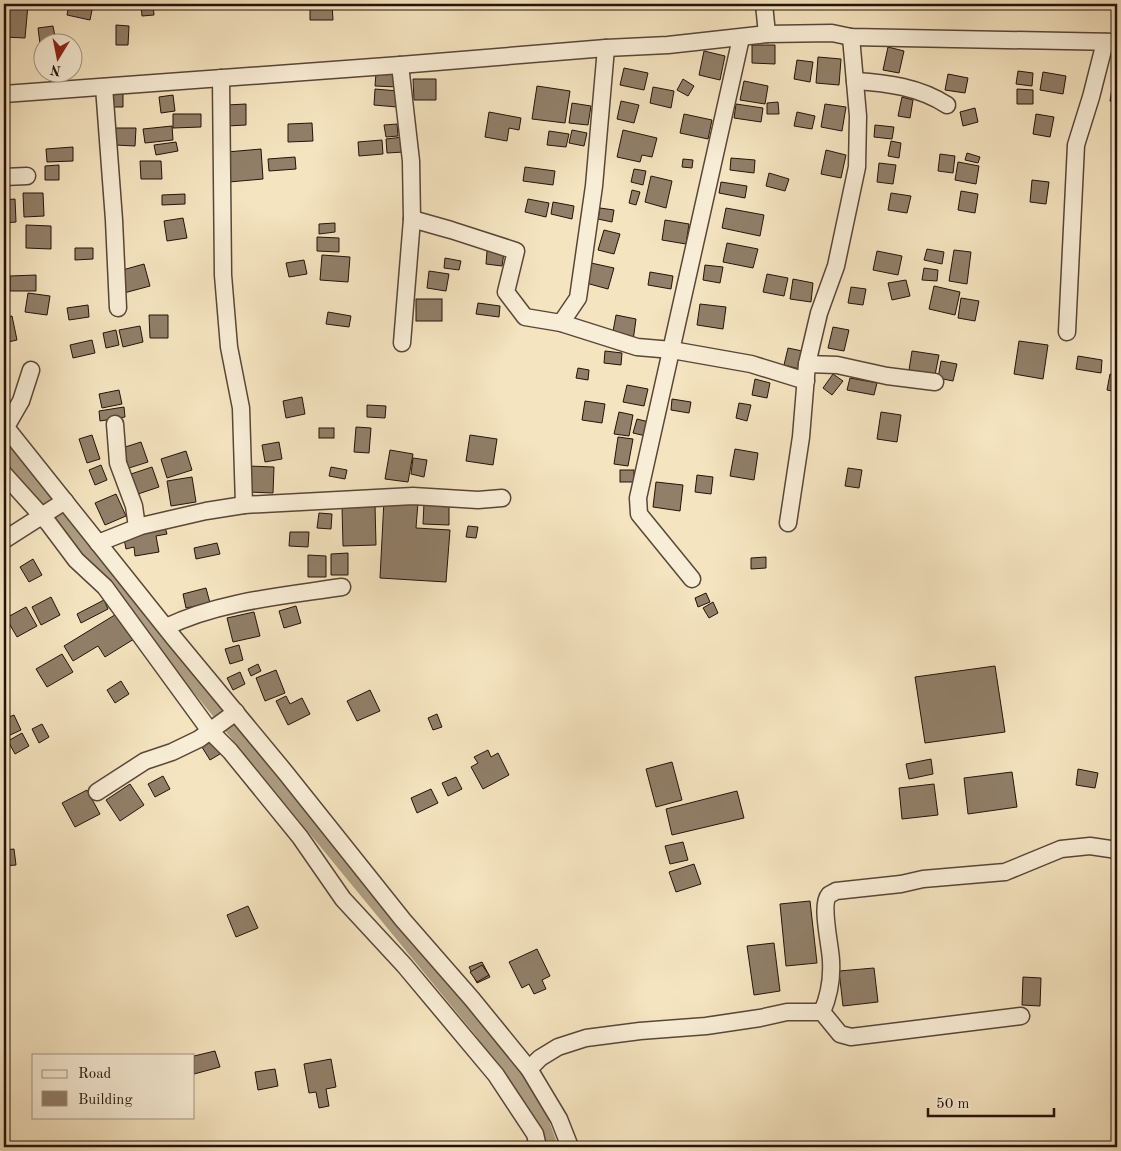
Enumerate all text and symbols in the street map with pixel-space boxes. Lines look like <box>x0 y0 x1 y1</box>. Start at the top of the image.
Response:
north arrow <box>32 32 82 82</box>
text: N <box>49 62 62 78</box>
legend <box>32 1054 195 1118</box>
text: Road <box>78 1067 112 1082</box>
scale bar <box>928 1086 1055 1118</box>
text: Building <box>78 1093 133 1108</box>
text: 50 m <box>936 1097 970 1112</box>

